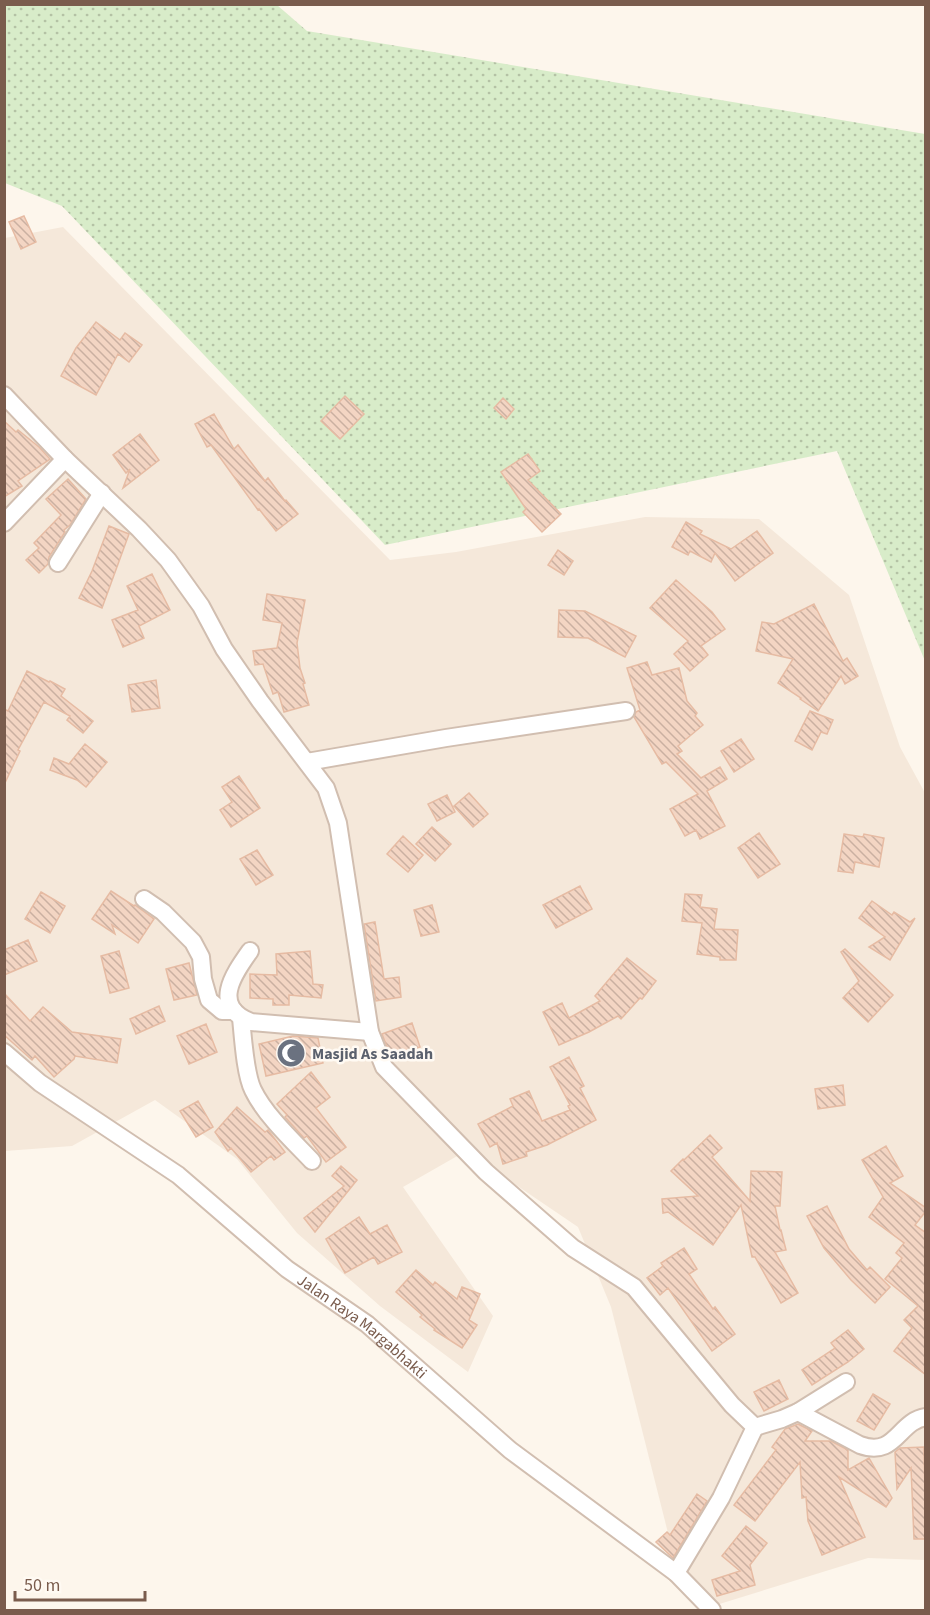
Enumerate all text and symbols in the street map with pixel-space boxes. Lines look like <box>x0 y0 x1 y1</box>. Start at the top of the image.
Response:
mosque icon: Masjid As Saadah <box>275 1037 307 1069</box>
place label: Masjid As Saadah <box>312 1043 433 1065</box>
street label: Jalan Raya Margabhakti <box>293 1269 432 1384</box>
scale bar <box>15 1564 146 1602</box>
text: 50 m <box>24 1573 60 1598</box>

